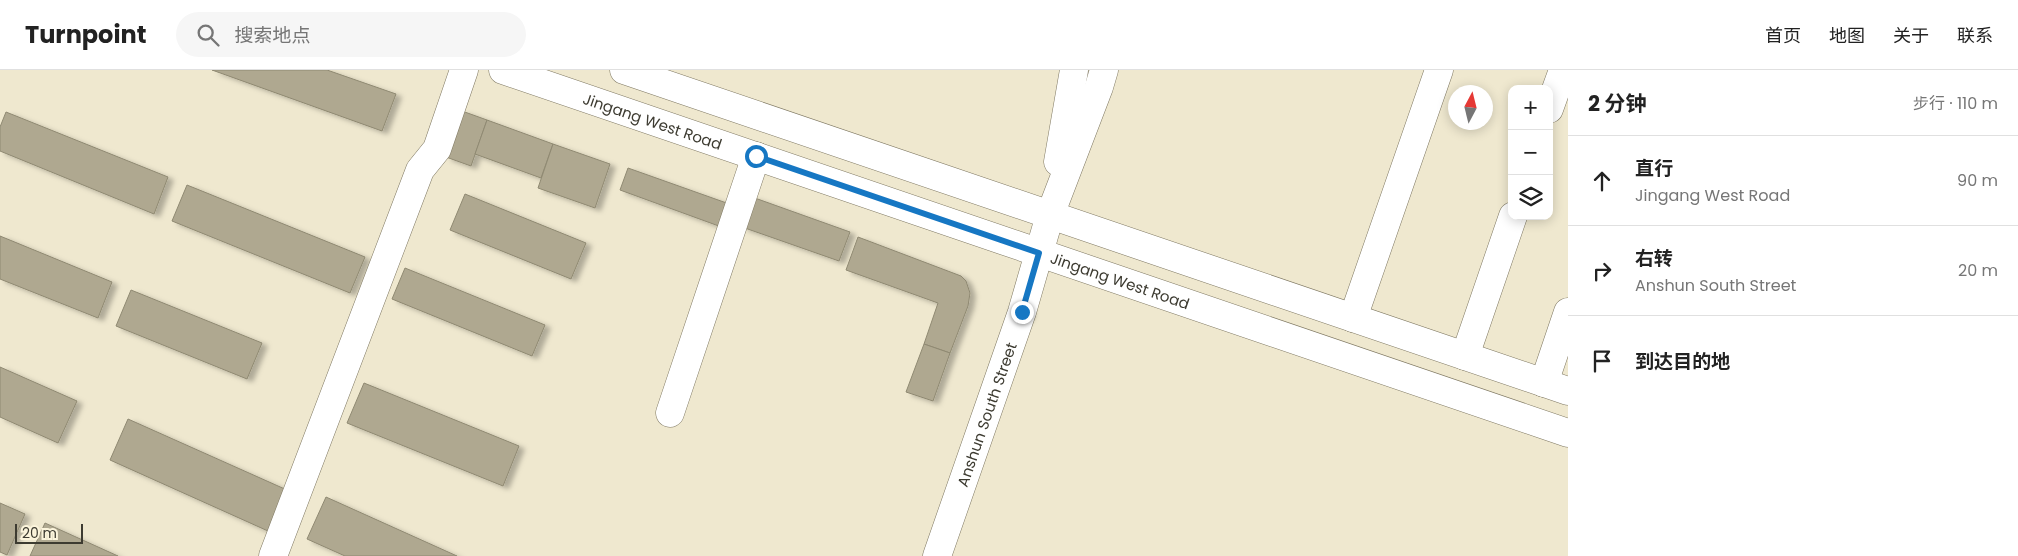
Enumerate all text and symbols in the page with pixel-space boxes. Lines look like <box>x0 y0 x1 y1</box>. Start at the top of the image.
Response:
search box <box>176 12 526 57</box>
text: Turnpoint <box>25 18 146 51</box>
icon: search <box>194 21 222 49</box>
text: 搜索地点 <box>234 22 310 49</box>
text: 首页 <box>1765 23 1801 48</box>
text: 地图 <box>1829 23 1865 48</box>
text: 关于 <box>1893 23 1929 48</box>
text: 联系 <box>1957 23 1993 48</box>
north arrow <box>1448 85 1493 130</box>
map controls <box>1508 85 1553 220</box>
button: + <box>1508 85 1553 130</box>
street label: Jingang West Road <box>580 88 725 154</box>
text: 2 分钟 <box>1588 89 1646 118</box>
text: 步行 · 110 m <box>1913 92 1998 115</box>
button: − <box>1508 130 1553 175</box>
route start <box>745 145 768 168</box>
text: 直行 <box>1635 155 1673 182</box>
icon: ahead <box>1588 167 1616 195</box>
text: 90 m <box>1957 169 1998 192</box>
button: layers <box>1508 175 1553 220</box>
text: Jingang West Road <box>1635 184 1790 207</box>
text: 右转 <box>1635 245 1673 272</box>
street label: Jingang West Road <box>1048 247 1192 314</box>
icon: right <box>1588 257 1616 285</box>
text: 20 m <box>1958 259 1998 282</box>
text: Anshun South Street <box>1635 274 1796 297</box>
route end <box>1011 301 1034 324</box>
street label: Anshun South Street <box>952 339 1021 489</box>
icon: arrive <box>1588 347 1616 375</box>
text: 到达目的地 <box>1635 348 1730 375</box>
scale bar <box>15 521 82 544</box>
text: 20 m <box>22 523 57 543</box>

